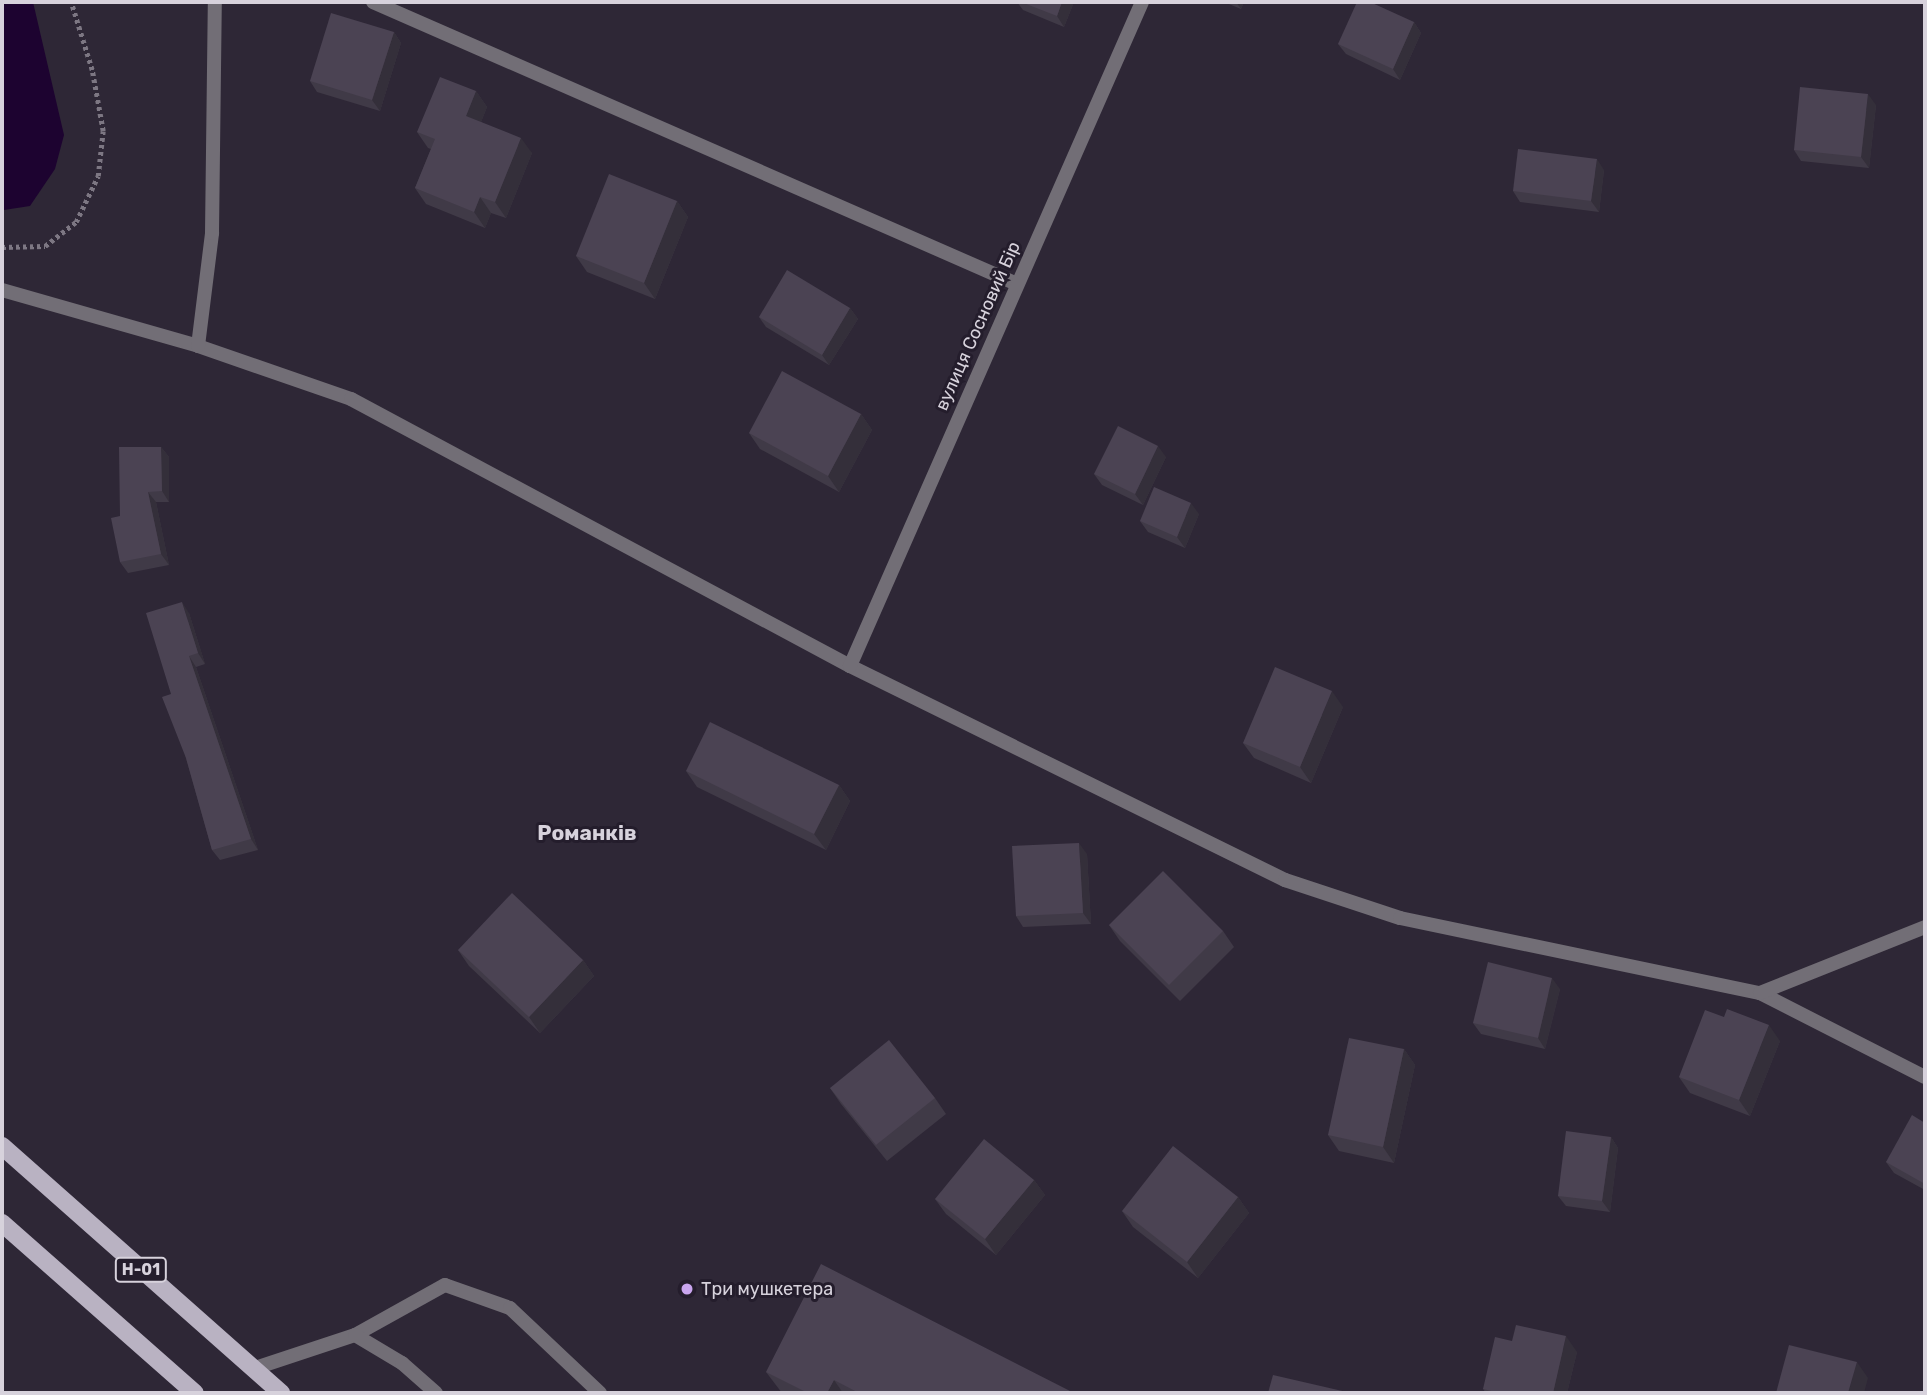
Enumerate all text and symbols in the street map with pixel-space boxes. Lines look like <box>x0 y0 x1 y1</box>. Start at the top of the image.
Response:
street label: вулиця Сосновий Бір <box>931 238 1025 414</box>
district label: Романків <box>537 820 637 846</box>
road number: Н-01 <box>115 1258 167 1282</box>
place label: Три мушкетера <box>701 1278 833 1300</box>
marker: Три мушкетера <box>679 1281 695 1297</box>

